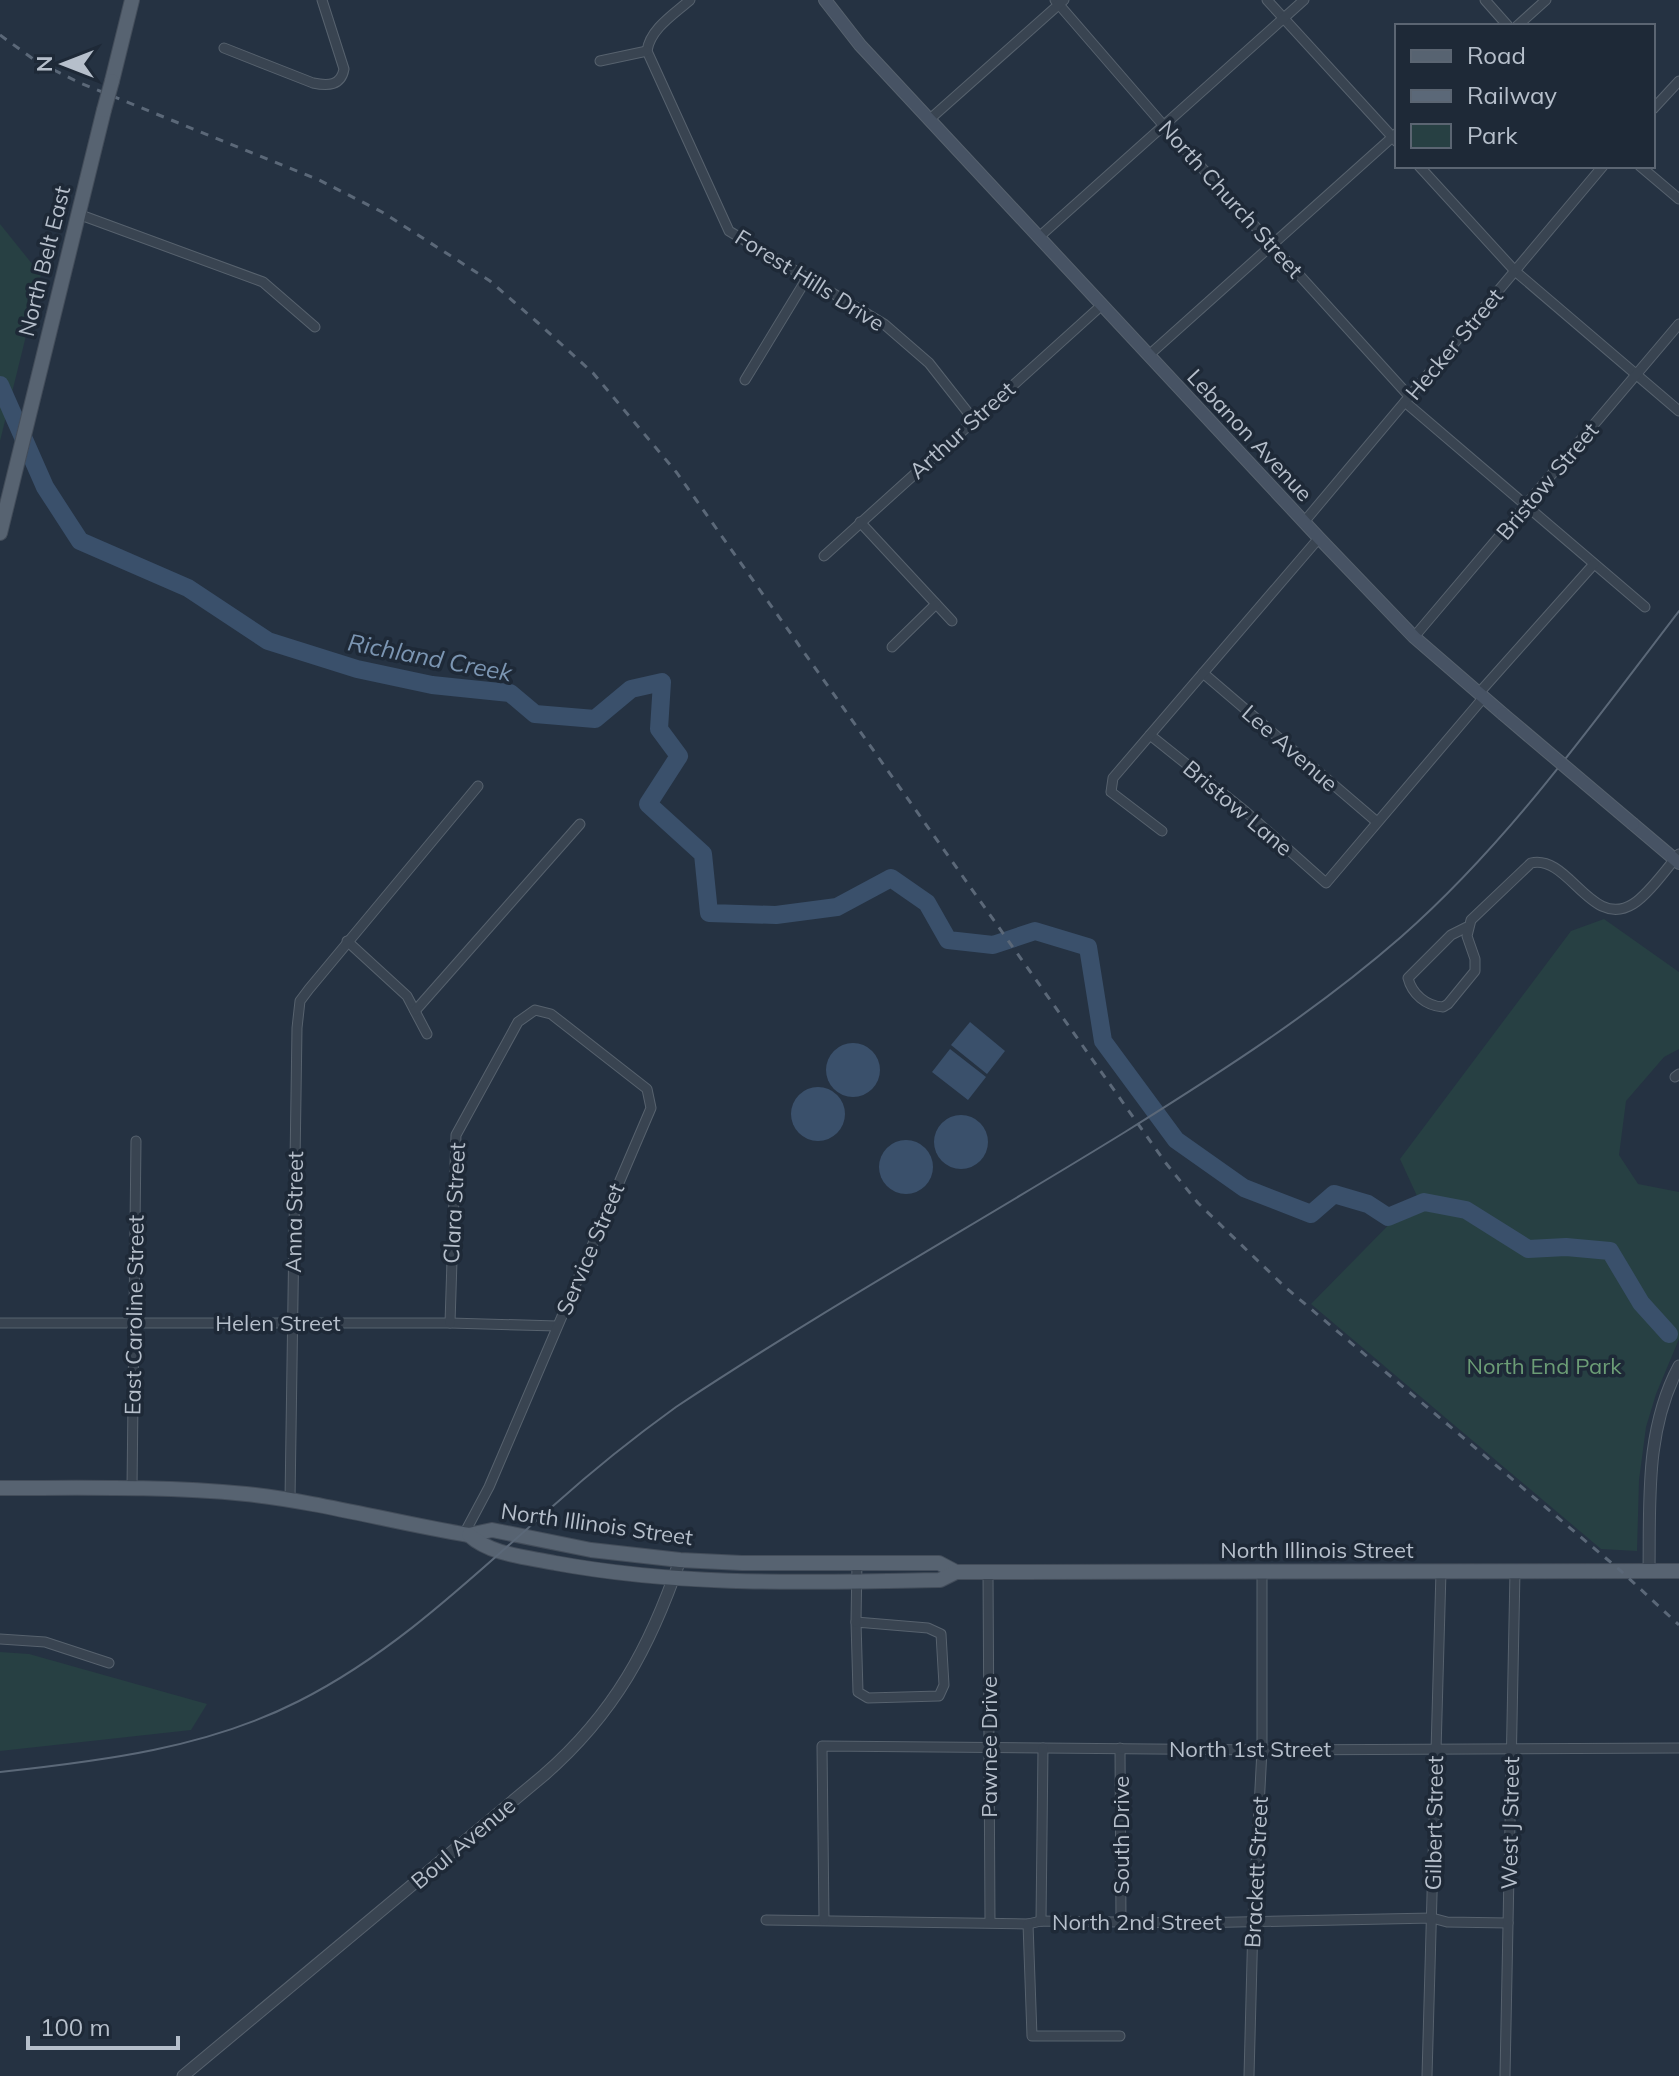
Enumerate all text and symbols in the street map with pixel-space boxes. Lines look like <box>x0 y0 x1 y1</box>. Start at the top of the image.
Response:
north arrow <box>24 24 104 104</box>
legend <box>1395 24 1655 168</box>
text: Road <box>1467 40 1526 70</box>
text: N <box>30 56 58 72</box>
text: Railway <box>1467 80 1557 110</box>
street label: North Church Street <box>1153 114 1309 284</box>
text: Park <box>1467 120 1518 150</box>
street label: North Belt East <box>12 183 76 339</box>
street label: Forest Hills Drive <box>730 223 890 337</box>
street label: Hecker Street <box>1399 282 1509 406</box>
street label: Lebanon Avenue <box>1181 363 1319 507</box>
street label: Arthur Street <box>903 375 1021 485</box>
street label: Bristow Street <box>1490 416 1604 545</box>
water label: Richland Creek <box>345 626 515 688</box>
street label: Lee Avenue <box>1236 699 1344 797</box>
street label: Bristow Lane <box>1178 754 1298 862</box>
street label: Clara Street <box>437 1141 471 1264</box>
street label: Anna Street <box>279 1151 309 1273</box>
street label: Service Street <box>550 1179 630 1319</box>
street label: East Caroline Street <box>118 1214 150 1415</box>
street label: Helen Street <box>215 1309 341 1337</box>
park label: North End Park <box>1467 1352 1622 1380</box>
street label: North Illinois Street <box>499 1497 695 1551</box>
street label: North Illinois Street <box>1220 1536 1414 1564</box>
street label: Pawnee Drive <box>975 1676 1003 1818</box>
street label: North 1st Street <box>1169 1735 1331 1763</box>
street label: Gilbert Street <box>1419 1755 1449 1891</box>
street label: West J Street <box>1495 1756 1525 1890</box>
street label: South Drive <box>1107 1776 1135 1894</box>
street label: Boul Avenue <box>405 1791 521 1895</box>
street label: Brackett Street <box>1238 1795 1274 1948</box>
street label: North 2nd Street <box>1052 1908 1222 1936</box>
scale bar <box>28 2000 178 2050</box>
text: 100 m <box>40 2012 111 2042</box>

